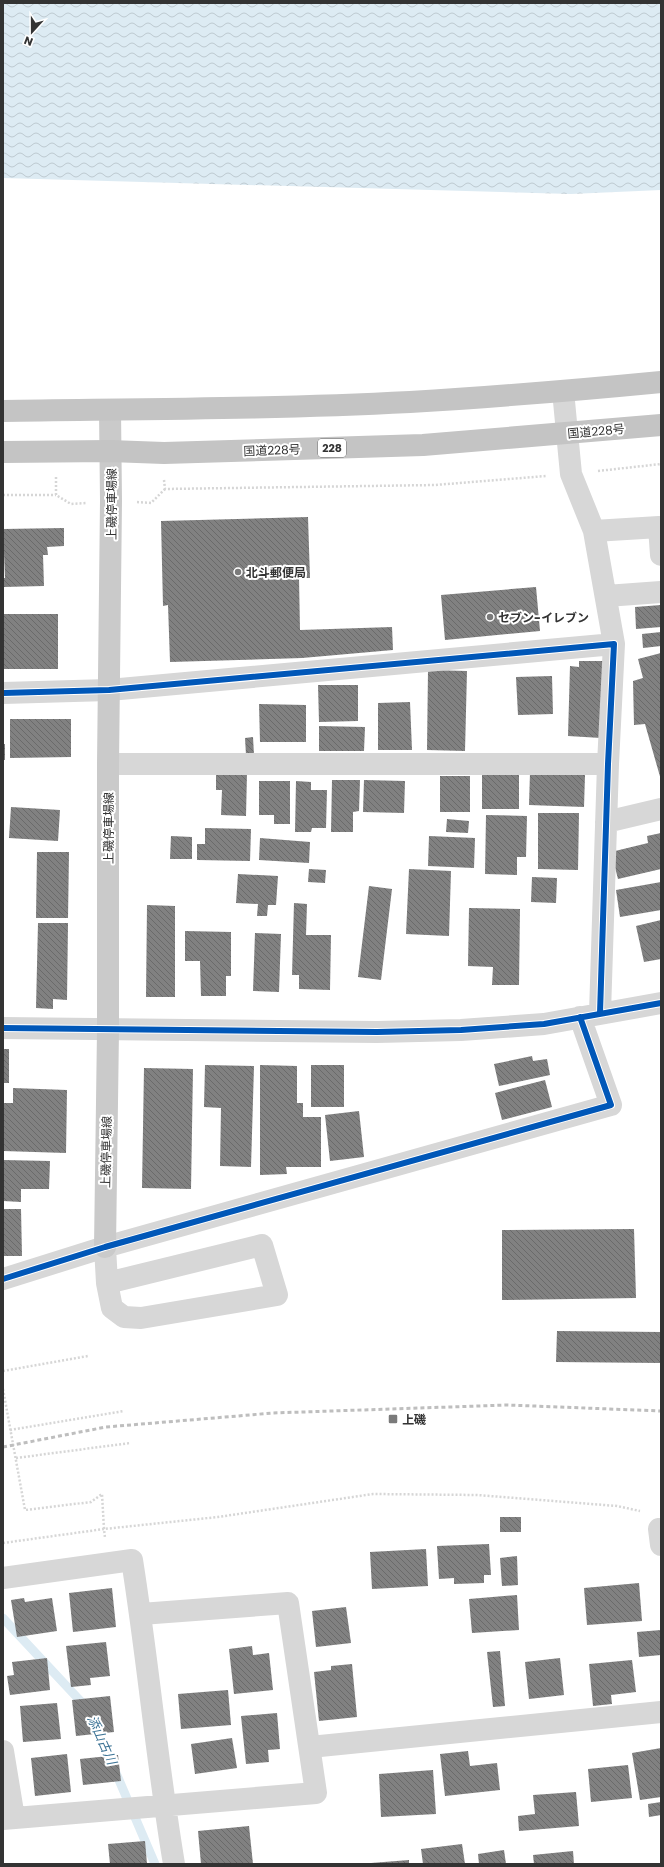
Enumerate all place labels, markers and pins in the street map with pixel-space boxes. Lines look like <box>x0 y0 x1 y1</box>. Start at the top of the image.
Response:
place label: 北斗郵便局 <box>246 564 306 581</box>
marker: 北斗郵便局 <box>233 567 243 577</box>
place label: セブン-イレブン <box>498 609 589 626</box>
marker: セブン-イレブン <box>485 612 495 622</box>
place label: 上磯 <box>402 1411 426 1428</box>
marker: 上磯 <box>387 1413 399 1425</box>

